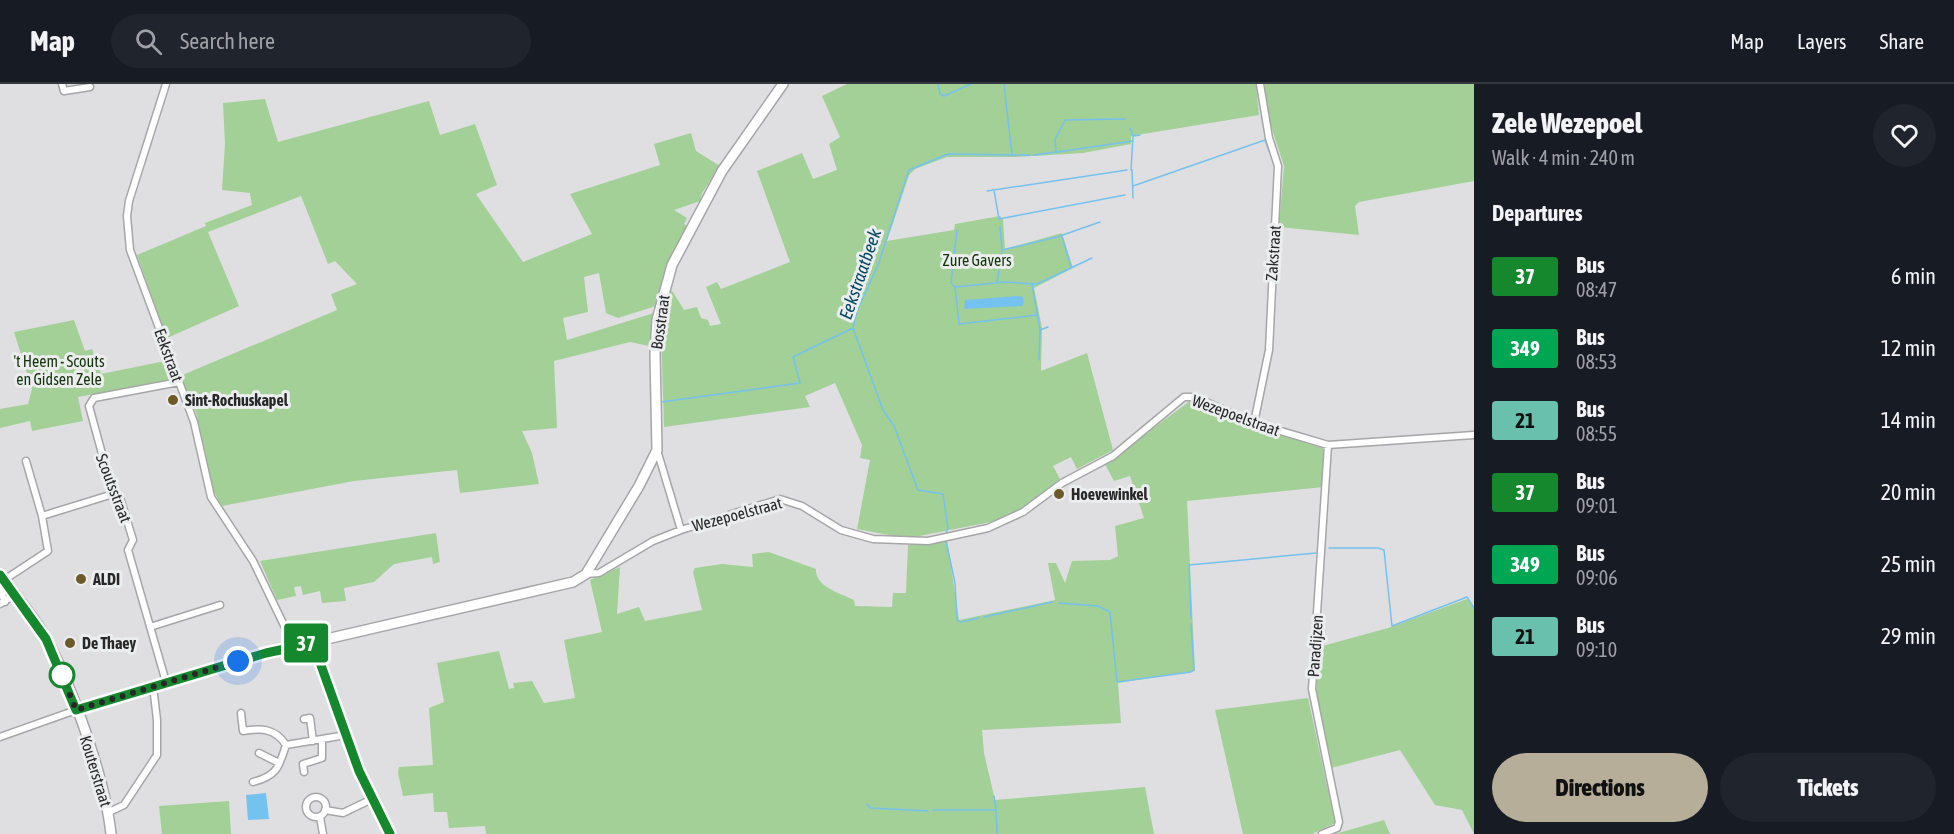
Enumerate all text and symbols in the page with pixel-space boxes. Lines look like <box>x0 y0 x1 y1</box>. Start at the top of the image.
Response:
search box <box>111 14 531 68</box>
text: Map <box>30 25 75 57</box>
icon: search <box>132 25 165 58</box>
text: Search here <box>180 28 275 54</box>
text: Map <box>1730 29 1764 53</box>
text: Layers <box>1797 29 1847 53</box>
text: Share <box>1880 29 1924 53</box>
button: heart <box>1873 104 1936 167</box>
text: Zele Wezepoel <box>1492 107 1642 139</box>
text: Walk · 4 min · 240 m <box>1492 146 1635 169</box>
text: Departures <box>1492 200 1582 226</box>
street label: Zakstraat <box>1262 224 1284 281</box>
water label: Eekstraatbeek <box>835 225 886 322</box>
park label: Zure Gavers <box>942 251 1012 269</box>
text: Bus <box>1576 252 1605 278</box>
text: 6 min <box>1891 263 1936 289</box>
text: 37 <box>1515 264 1535 288</box>
text: 08:47 <box>1576 278 1617 301</box>
street label: Bosstraat <box>647 293 673 350</box>
text: Bus <box>1576 324 1605 350</box>
street label: Eekstraat <box>151 326 187 384</box>
text: 12 min <box>1881 335 1936 361</box>
text: 349 <box>1510 336 1540 360</box>
text: 08:53 <box>1576 350 1617 373</box>
park label: 't Heem - Scouts en Gidsen Zele <box>13 352 105 388</box>
place label: Sint-Rochuskapel <box>185 391 289 409</box>
street label: Wezepoelstraat <box>1189 391 1283 440</box>
marker: Sint-Rochuskapel <box>166 393 180 407</box>
text: Bus <box>1576 396 1605 422</box>
text: 14 min <box>1881 407 1936 433</box>
text: 21 <box>1515 408 1535 432</box>
text: 08:55 <box>1576 422 1617 445</box>
street label: Scoutsstraat <box>93 451 135 525</box>
text: Bus <box>1576 468 1605 494</box>
text: 20 min <box>1881 479 1936 505</box>
text: 37 <box>1515 480 1535 504</box>
place label: Hoevewinkel <box>1071 485 1148 503</box>
marker: Hoevewinkel <box>1052 487 1066 501</box>
street label: Wezepoelstraat <box>690 493 784 536</box>
text: 09:01 <box>1576 494 1618 517</box>
text: Bus <box>1576 540 1605 566</box>
text: 25 min <box>1881 551 1936 577</box>
text: 349 <box>1510 552 1540 576</box>
text: 09:06 <box>1576 566 1618 589</box>
place label: ALDI <box>92 570 120 588</box>
marker: ALDI <box>74 572 88 586</box>
text: Bus <box>1576 612 1605 638</box>
street label: Paradijzen <box>1304 614 1327 678</box>
text: 29 min <box>1881 623 1936 649</box>
line badge: 37 <box>279 624 333 662</box>
text: 21 <box>1515 624 1535 648</box>
text: 37 <box>296 631 316 655</box>
place label: De Thaey <box>82 634 136 652</box>
marker: De Thaey <box>63 636 77 650</box>
text: 09:10 <box>1576 638 1617 661</box>
your location <box>223 646 253 676</box>
unlabelled marker <box>49 662 75 688</box>
street label: Kouterstraat <box>77 733 115 809</box>
button: Directions <box>1492 753 1708 822</box>
button: Tickets <box>1720 753 1936 822</box>

